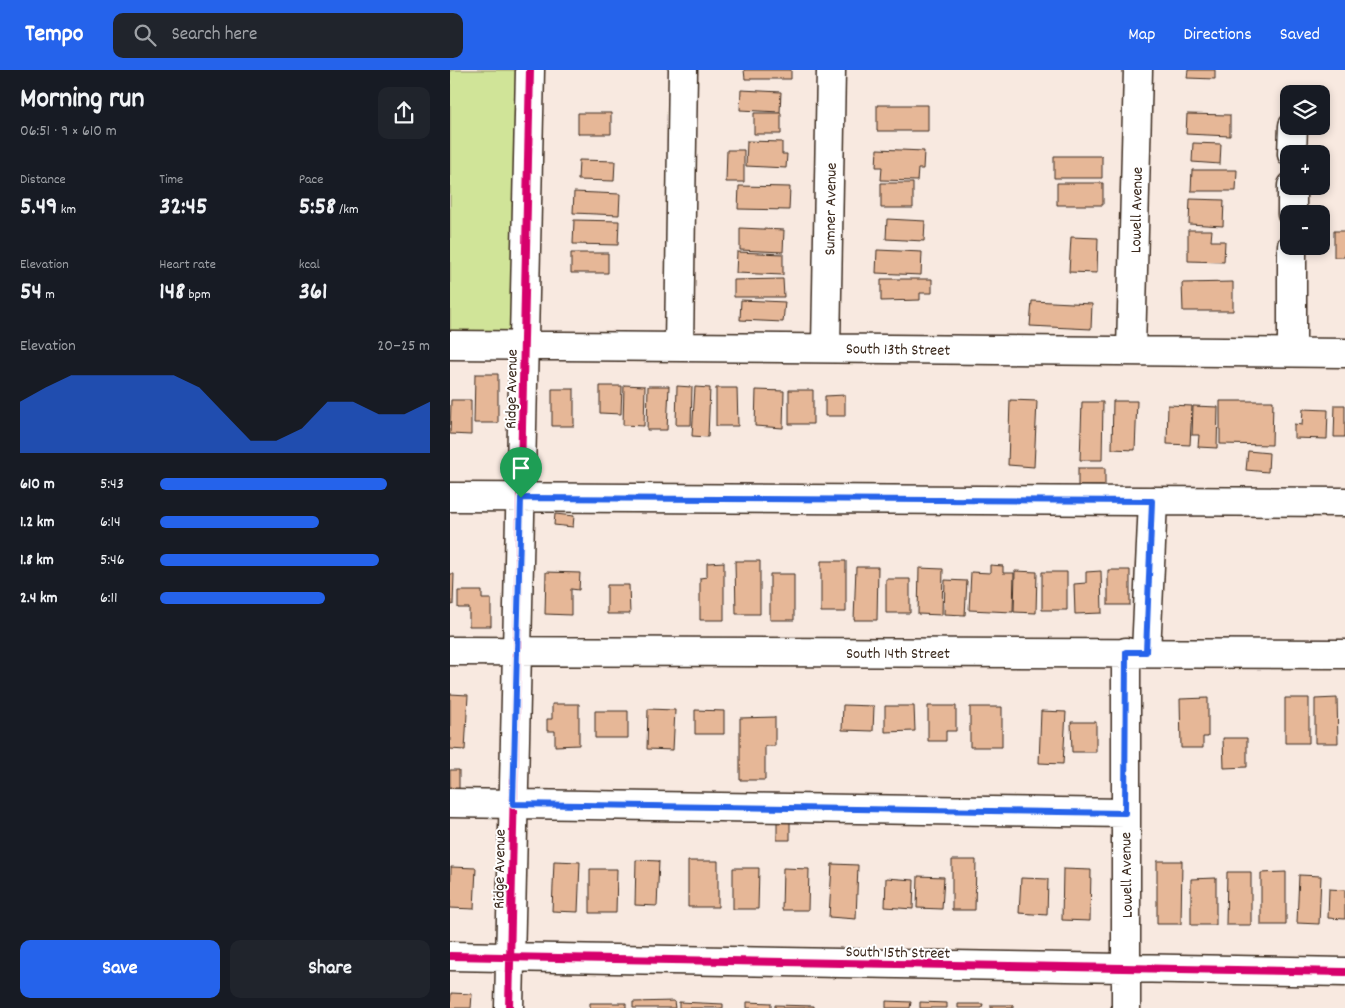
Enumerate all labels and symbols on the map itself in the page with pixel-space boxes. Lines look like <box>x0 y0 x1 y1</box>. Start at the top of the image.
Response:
street label: Sumner Avenue <box>819 162 844 256</box>
street label: Lowell Avenue <box>1125 167 1150 253</box>
street label: South 13th Street <box>846 338 950 363</box>
street label: Ridge Avenue <box>500 349 525 429</box>
pin <box>500 447 542 498</box>
street label: South 14th Street <box>846 643 950 666</box>
street label: Ridge Avenue <box>488 829 513 909</box>
street label: Lowell Avenue <box>1115 832 1140 918</box>
street label: South 15th Street <box>845 941 951 966</box>

